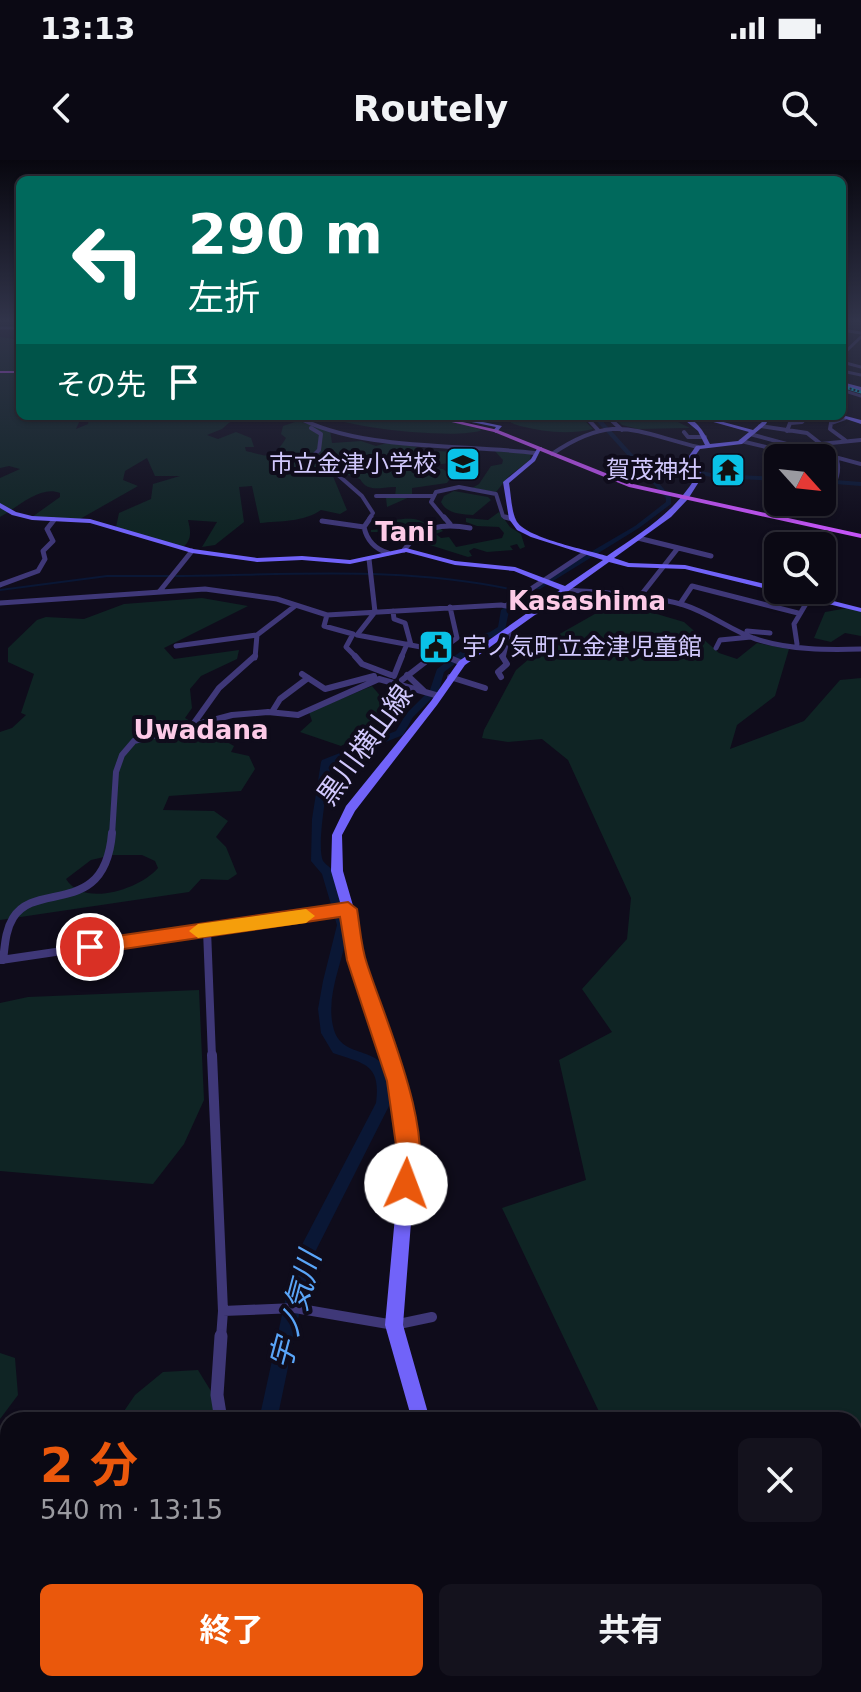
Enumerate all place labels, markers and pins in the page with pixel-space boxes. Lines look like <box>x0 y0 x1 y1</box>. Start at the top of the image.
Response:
school or university icon: 市立金津小学校 <box>444 445 482 483</box>
place label: 市立金津小学校 <box>269 450 437 478</box>
temple icon: 賀茂神社 <box>709 451 747 489</box>
place label: 賀茂神社 <box>606 456 702 484</box>
public building icon: 宇ノ気町立金津児童館 <box>417 628 455 666</box>
place label: 宇ノ気町立金津児童館 <box>462 633 702 661</box>
pin <box>56 913 124 981</box>

